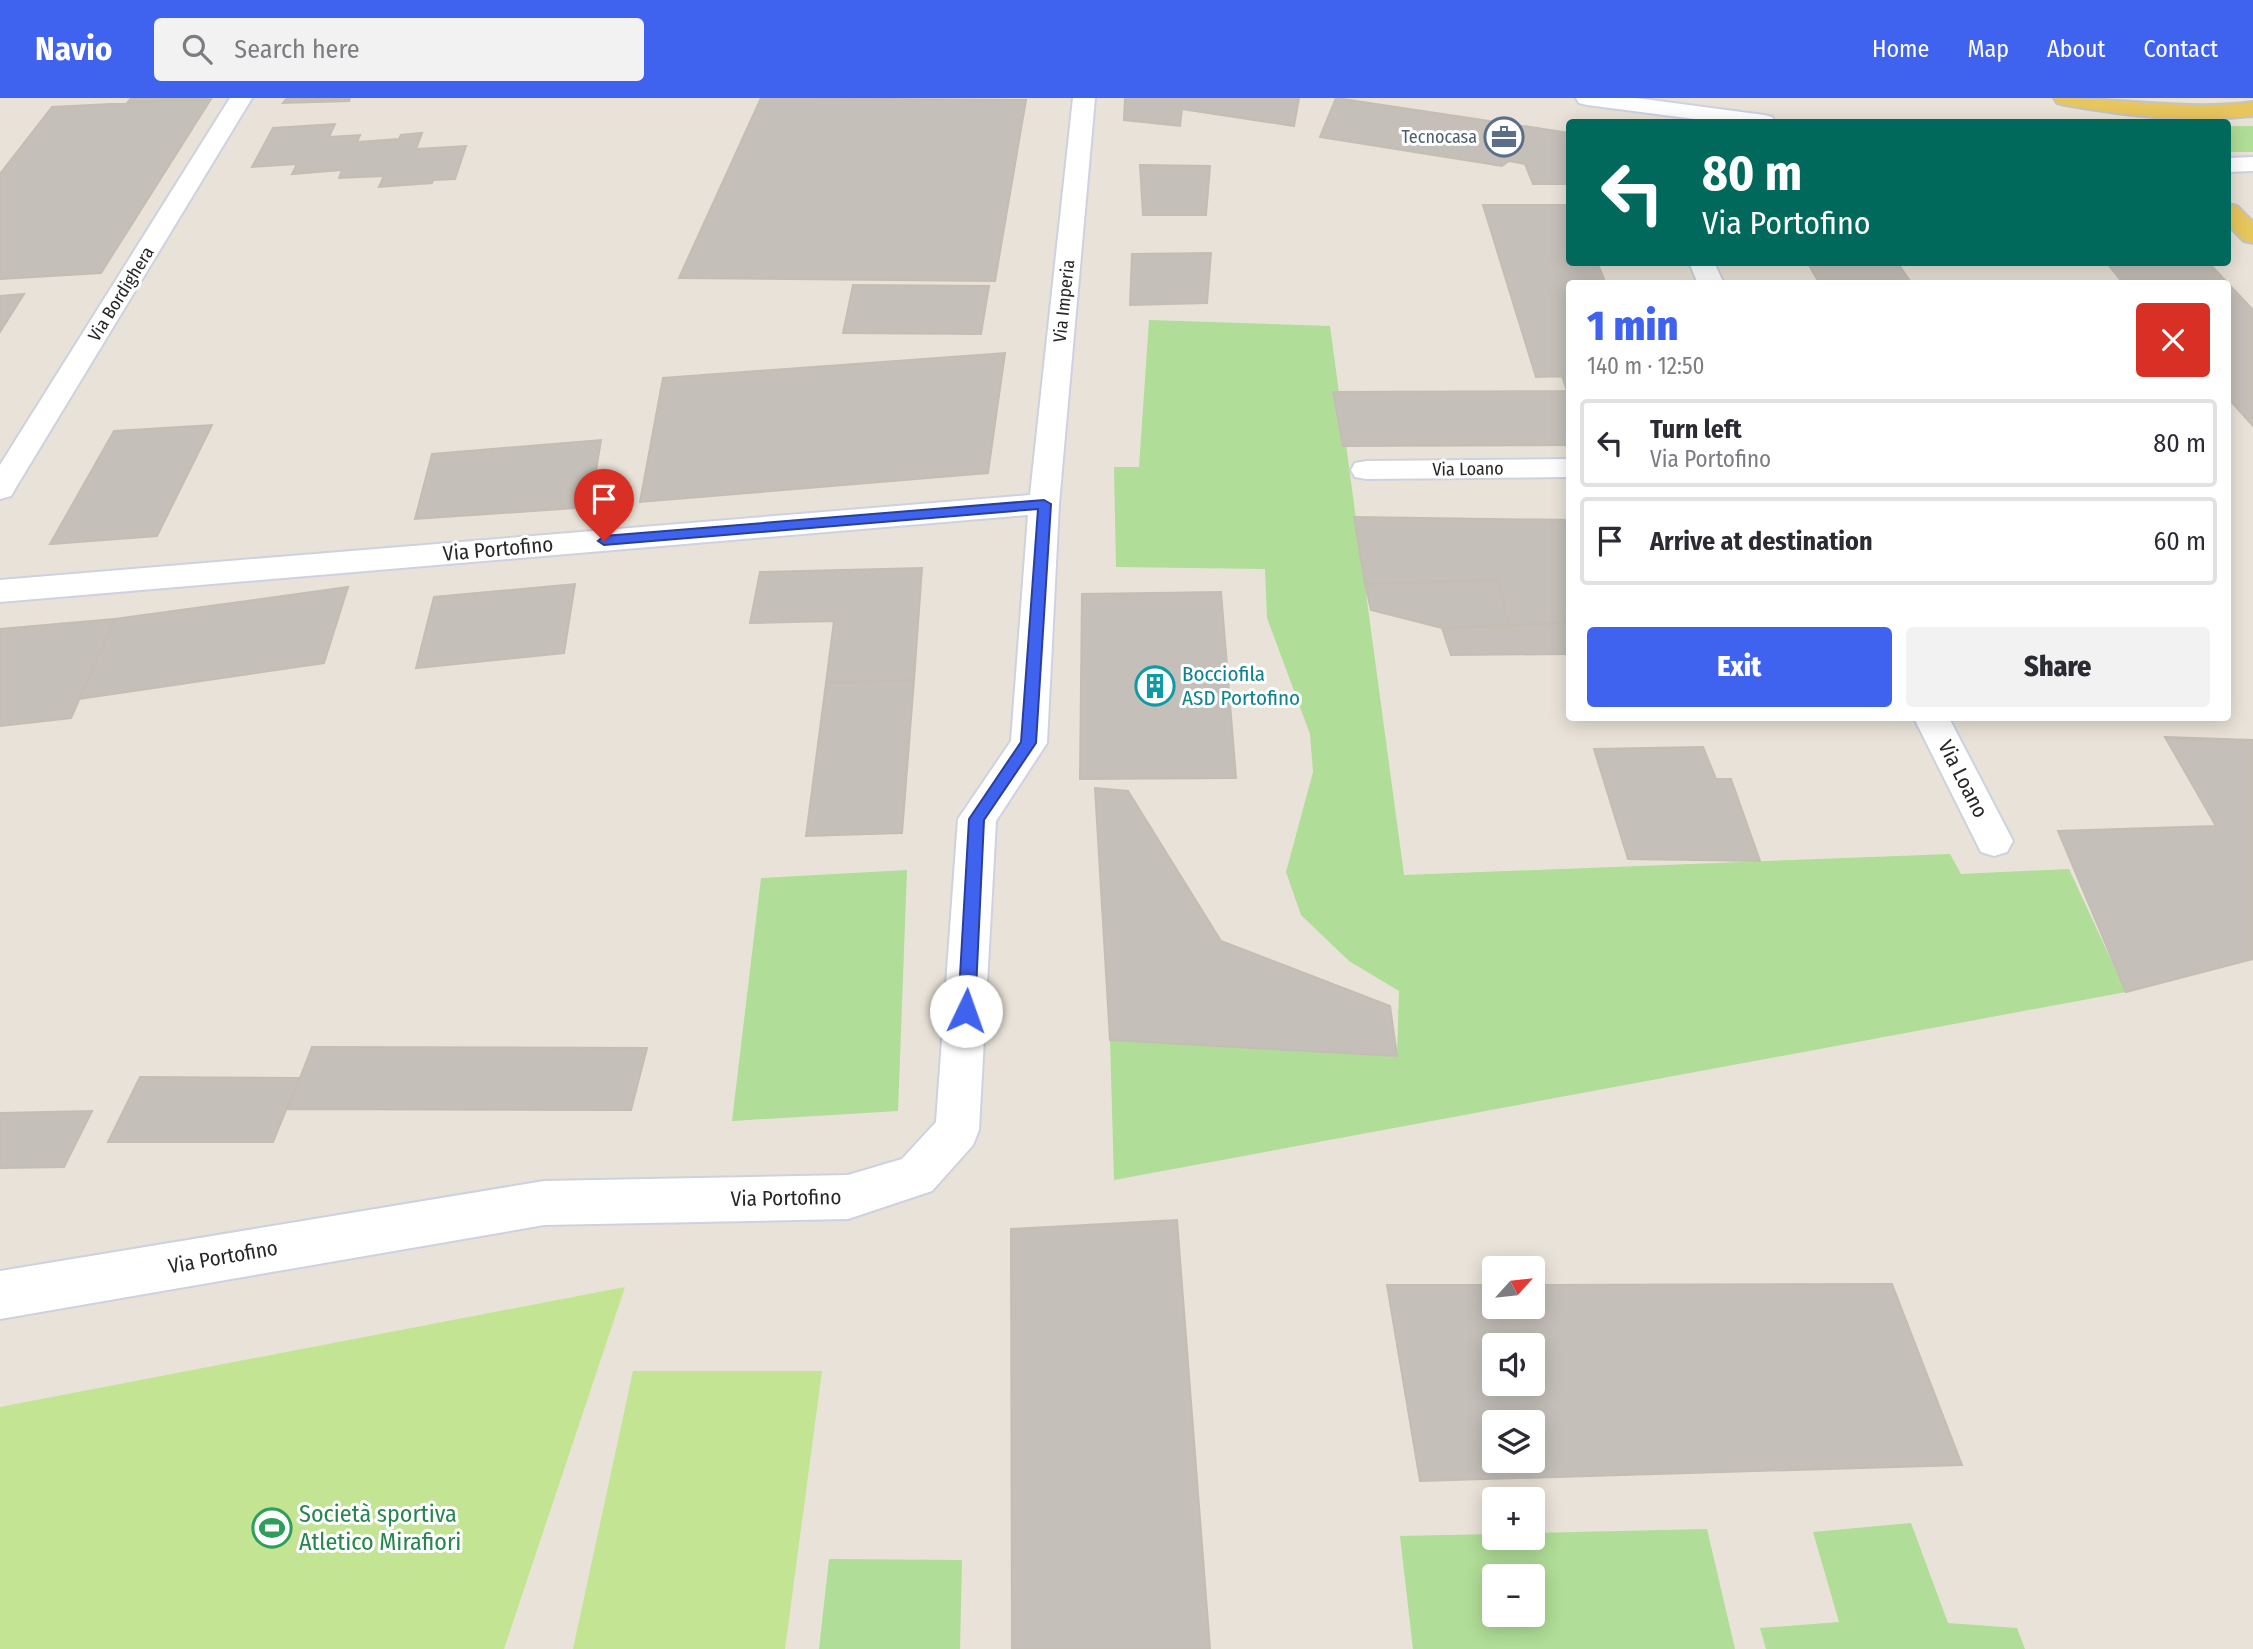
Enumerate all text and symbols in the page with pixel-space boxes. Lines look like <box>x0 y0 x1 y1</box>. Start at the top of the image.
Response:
search box <box>154 18 644 81</box>
text: Navio <box>35 29 112 69</box>
icon: search <box>178 30 216 68</box>
text: Search here <box>234 34 360 65</box>
text: Home <box>1872 35 1929 63</box>
text: Map <box>1967 35 2009 63</box>
text: About <box>2047 35 2105 63</box>
text: Contact <box>2143 35 2218 63</box>
office icon: Tecnocasa <box>1483 116 1525 158</box>
place label: Tecnocasa <box>1402 126 1477 148</box>
text: 80 m <box>1702 144 1802 203</box>
icon: left <box>1587 147 1678 238</box>
text: Via Portofino <box>1702 204 1871 242</box>
street label: Via Bordighera <box>83 242 159 345</box>
street label: Via Imperia <box>1049 258 1079 344</box>
text: 1 min <box>1587 301 1678 351</box>
button: close <box>2136 303 2210 377</box>
text: 140 m · 12:50 <box>1587 352 1704 380</box>
text: Turn left <box>1650 414 1742 445</box>
icon: left <box>1591 424 1629 462</box>
text: 80 m <box>2153 428 2206 459</box>
text: Via Portofino <box>1650 445 1771 473</box>
street label: Via Loano <box>1432 457 1504 481</box>
pin <box>574 469 634 541</box>
icon: arrive <box>585 480 623 518</box>
icon: arrive <box>1591 522 1629 560</box>
text: Arrive at destination <box>1650 526 1873 557</box>
text: 60 m <box>2153 526 2206 557</box>
street label: Via Portofino <box>442 531 554 567</box>
button: Exit <box>1587 627 1892 707</box>
button: Share <box>1906 627 2210 707</box>
place label: Bocciofila ASD Portofino <box>1182 661 1300 711</box>
building icon: Bocciofila ASD Portofino <box>1134 665 1176 707</box>
street label: Via Loano <box>1933 736 1993 822</box>
position arrow <box>929 974 1003 1048</box>
street label: Via Portofino <box>730 1184 842 1212</box>
street label: Via Portofino <box>166 1235 280 1279</box>
north arrow <box>1482 1256 1545 1320</box>
map controls <box>1482 1256 1545 1627</box>
button: sound <box>1482 1333 1545 1396</box>
button: layers <box>1482 1410 1545 1473</box>
button: + <box>1482 1487 1545 1550</box>
place label: Società sportiva Atletico Mirafiori <box>299 1500 461 1556</box>
sports icon: Società sportiva Atletico Mirafiori <box>251 1507 293 1549</box>
button: − <box>1482 1564 1545 1627</box>

